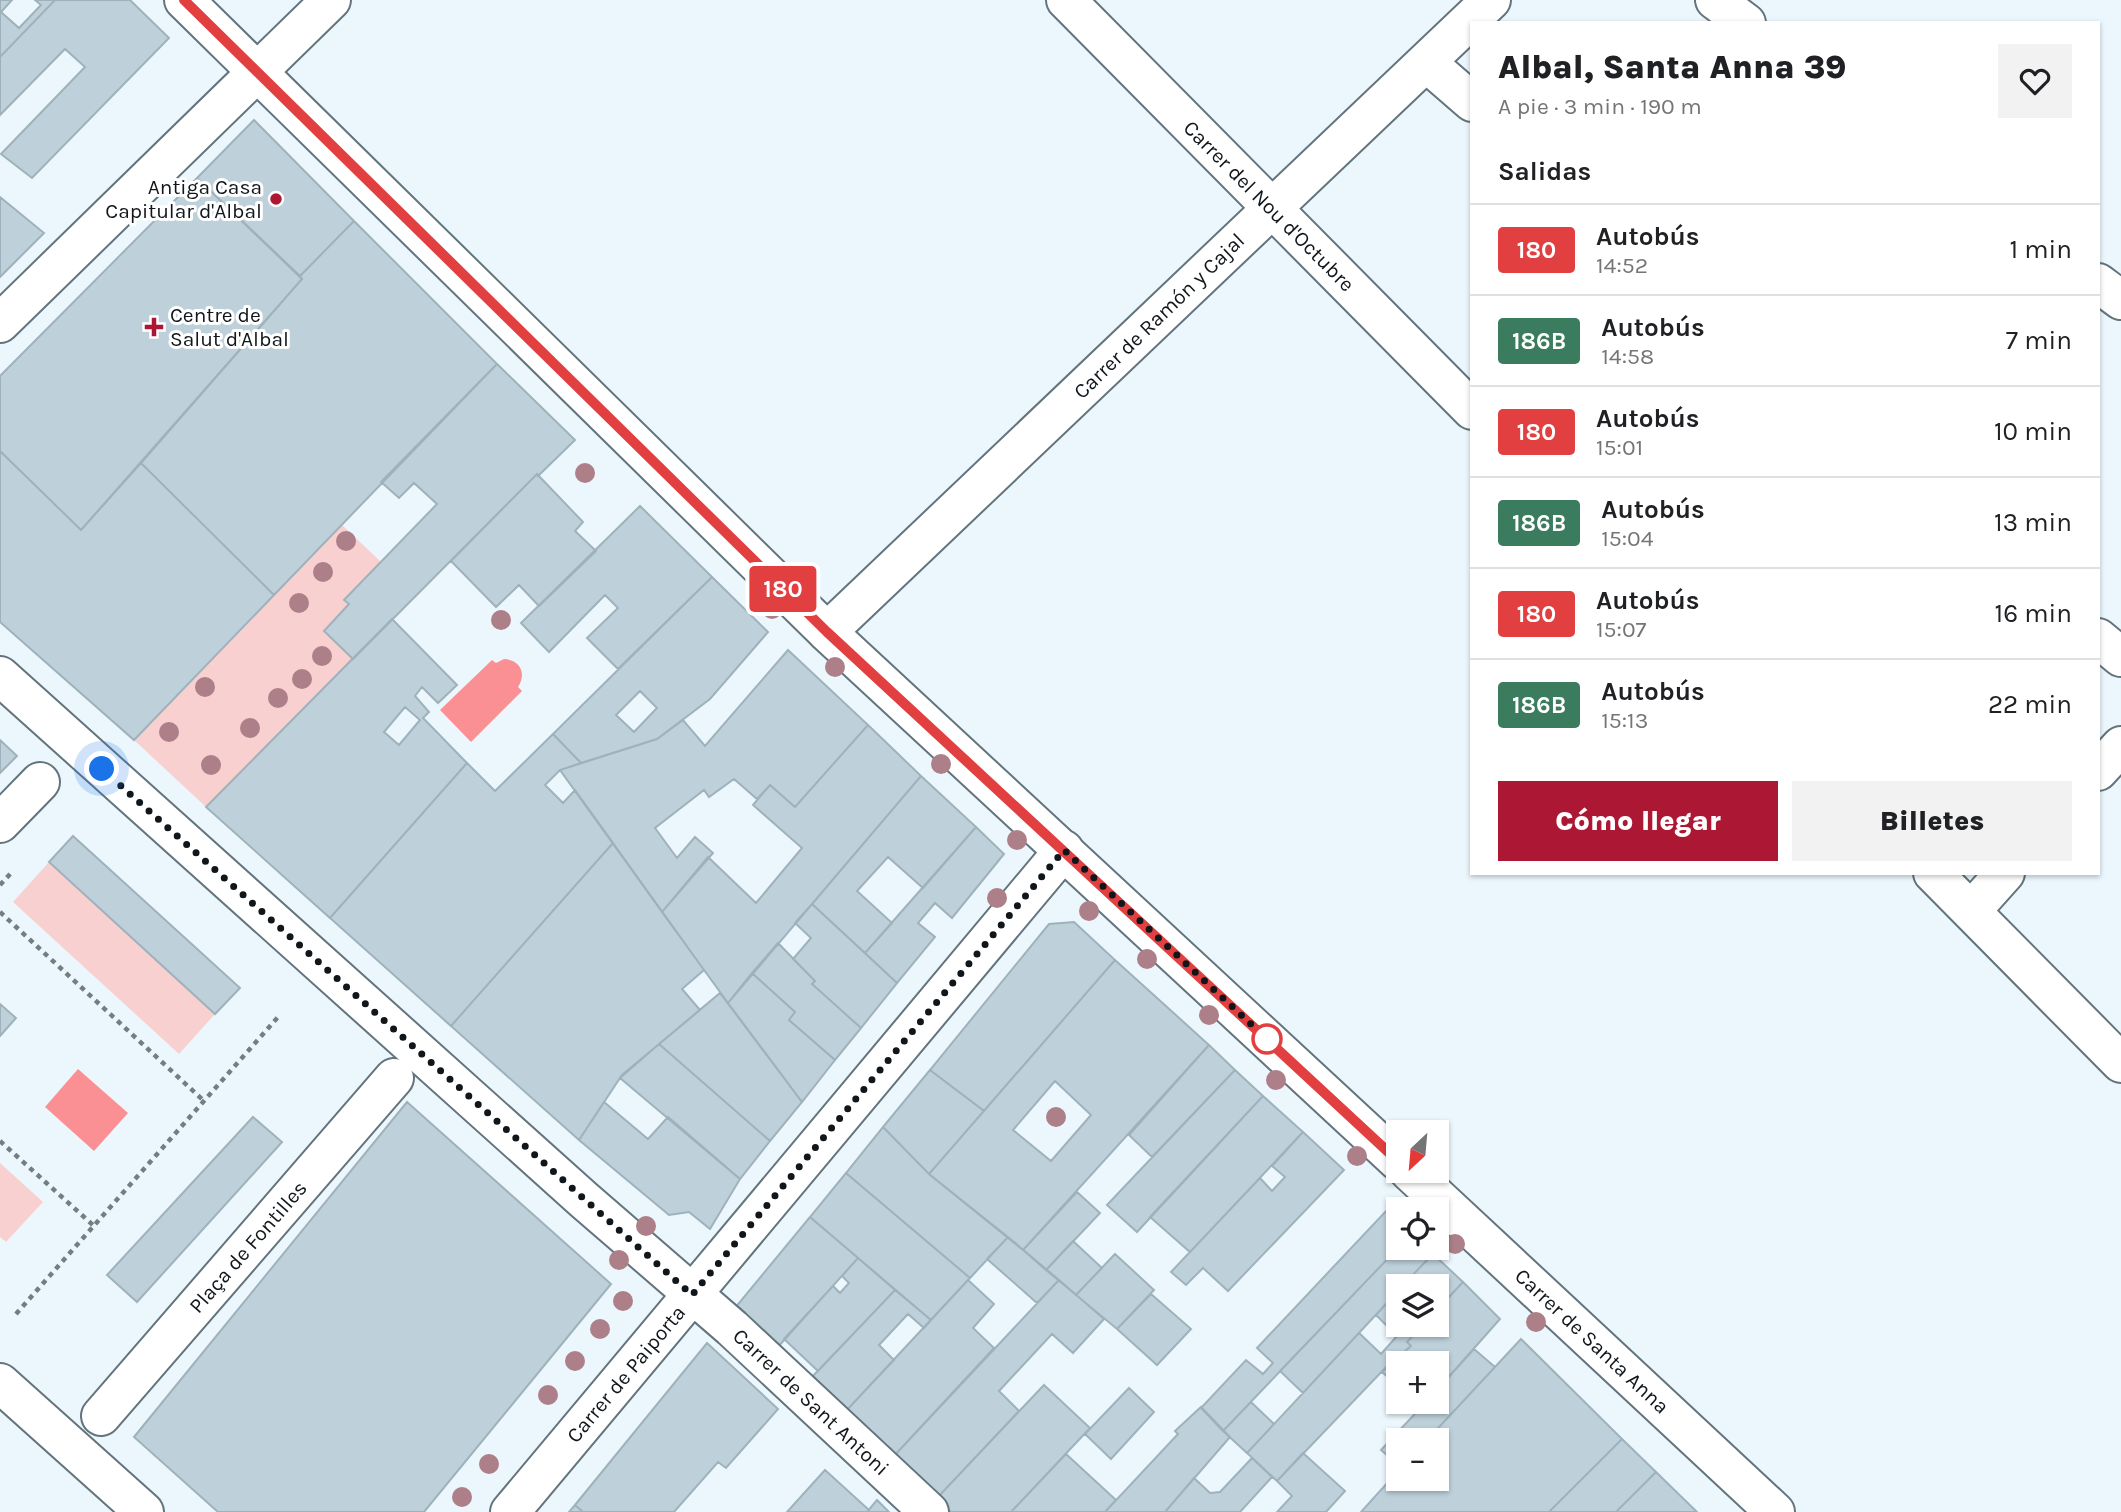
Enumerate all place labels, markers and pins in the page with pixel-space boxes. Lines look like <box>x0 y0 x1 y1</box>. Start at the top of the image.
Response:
place label: Antiga Casa Capitular d'Albal <box>105 175 262 223</box>
marker: Antiga Casa Capitular d'Albal <box>268 191 284 207</box>
place label: Centre de Salut d'Albal <box>170 303 289 351</box>
marker: Centre de Salut d'Albal <box>144 317 164 337</box>
unlabelled marker <box>1252 1024 1282 1054</box>

